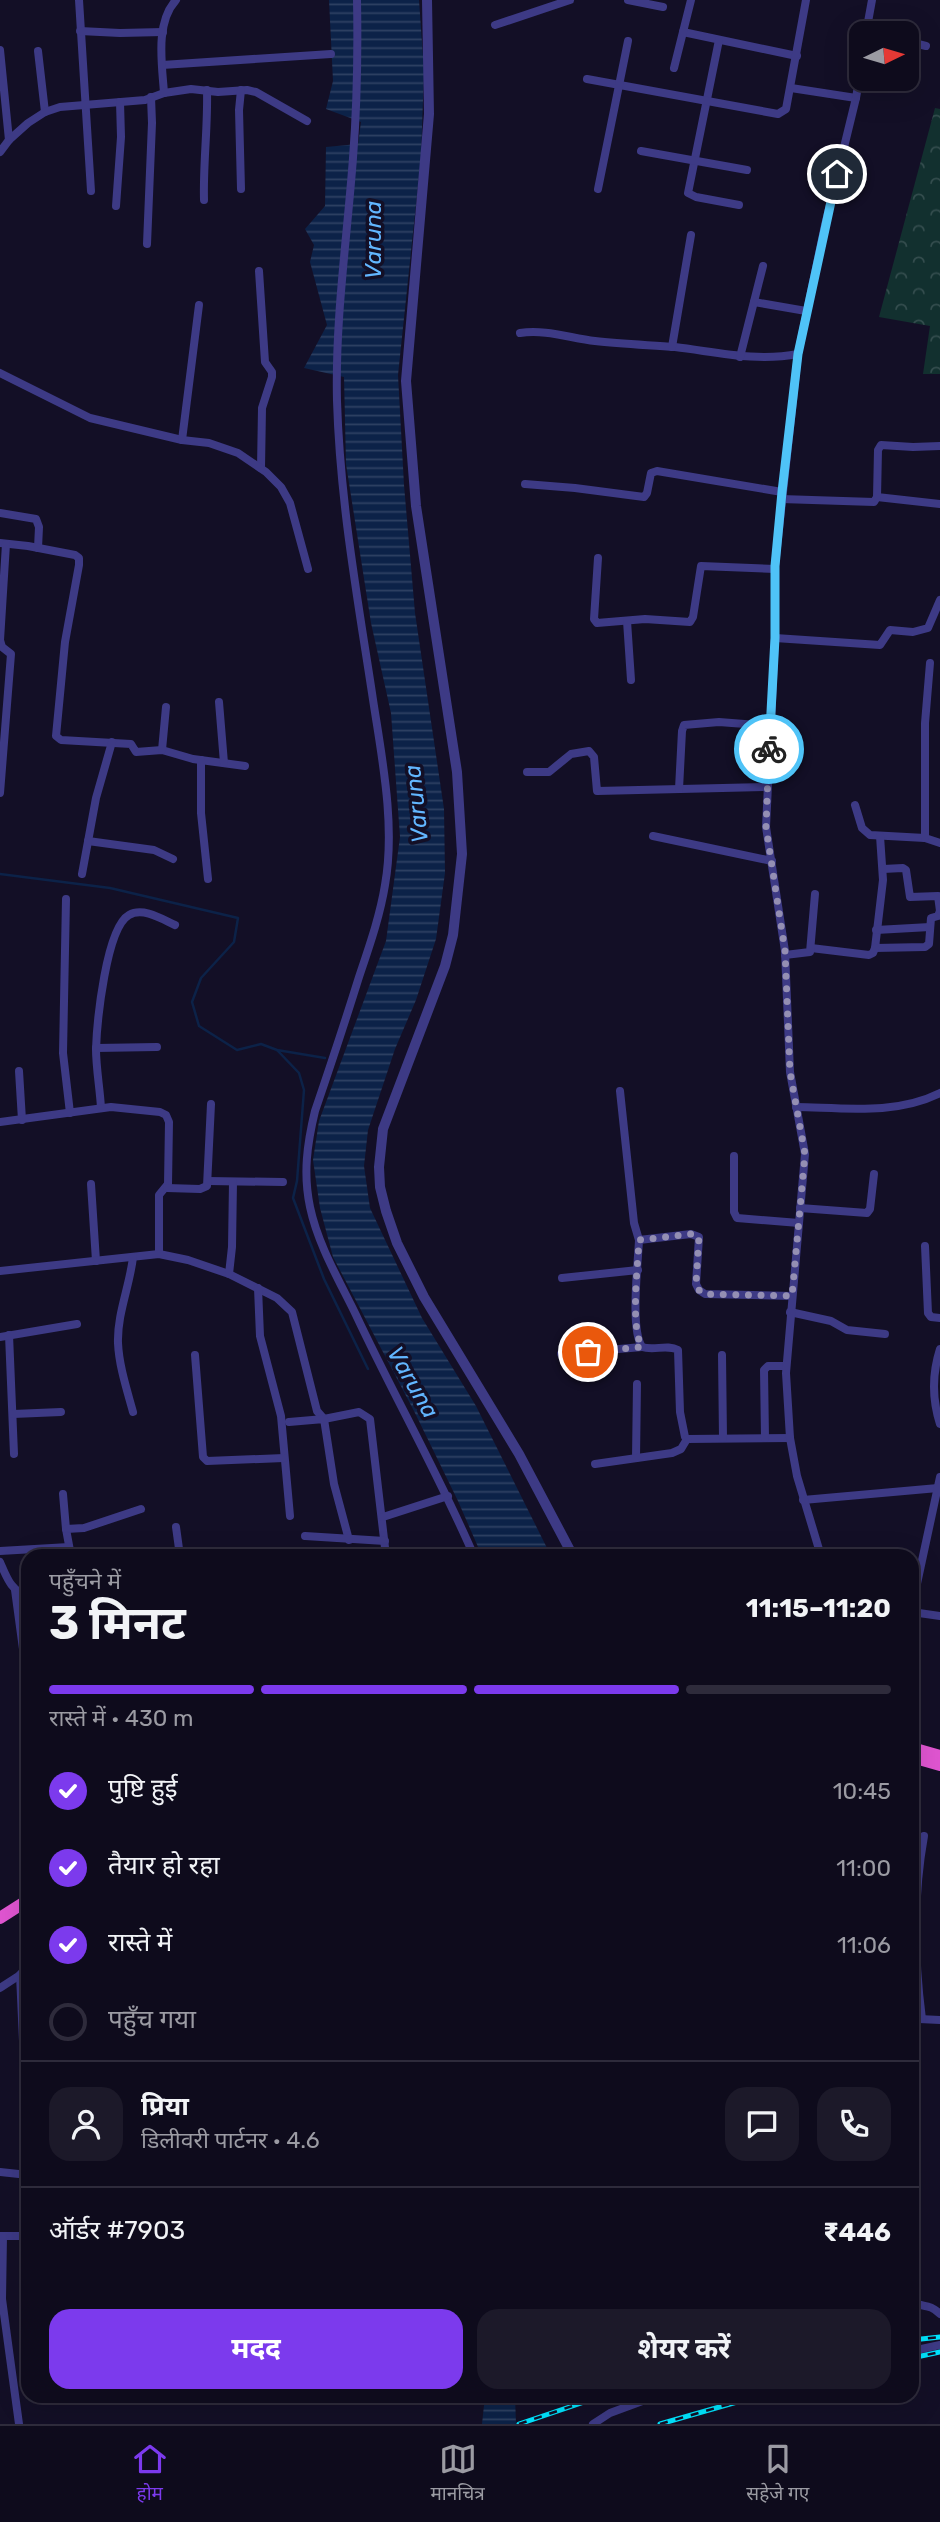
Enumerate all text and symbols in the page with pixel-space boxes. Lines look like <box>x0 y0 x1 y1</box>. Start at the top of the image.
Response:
north arrow <box>849 21 919 91</box>
map controls <box>849 21 919 91</box>
pin <box>807 144 867 204</box>
icon: home <box>818 155 856 193</box>
water label: Varuna <box>359 201 387 279</box>
courier <box>734 714 804 784</box>
icon: bike <box>750 730 788 768</box>
water label: Varuna <box>398 763 434 845</box>
pin <box>558 1322 618 1382</box>
icon: bag <box>569 1333 607 1371</box>
water label: Varuna <box>381 1341 445 1423</box>
text: पहुँचने में <box>49 1567 121 1595</box>
text: 11:15–11:20 <box>746 1593 891 1624</box>
text: 3 मिनट <box>49 1596 186 1651</box>
text: रास्ते में · 430 m <box>49 1704 193 1732</box>
icon: check <box>49 1772 87 1810</box>
text: पुष्टि हुई <box>108 1773 178 1804</box>
text: 10:45 <box>833 1777 891 1805</box>
icon: check <box>49 1849 87 1887</box>
text: तैयार हो रहा <box>108 1850 220 1881</box>
text: 11:00 <box>836 1854 891 1882</box>
icon: check <box>49 1926 87 1964</box>
text: रास्ते में <box>108 1927 172 1958</box>
text: 11:06 <box>837 1931 891 1959</box>
text: पहुँच गया <box>108 2004 196 2035</box>
button: person <box>49 2087 123 2161</box>
button: chat <box>725 2087 799 2161</box>
button: phone <box>817 2087 891 2161</box>
text: प्रिया <box>141 2091 189 2122</box>
text: डिलीवरी पार्टनर · 4.6 <box>141 2126 320 2154</box>
text: ऑर्डर #7903 <box>49 2215 185 2246</box>
text: ₹446 <box>823 2217 891 2248</box>
button: मदद <box>49 2309 463 2389</box>
button: शेयर करें <box>477 2309 891 2389</box>
tab: होम <box>131 2440 169 2508</box>
tab: मानचित्र <box>430 2440 485 2508</box>
tab: सहेजे गए <box>746 2440 809 2508</box>

